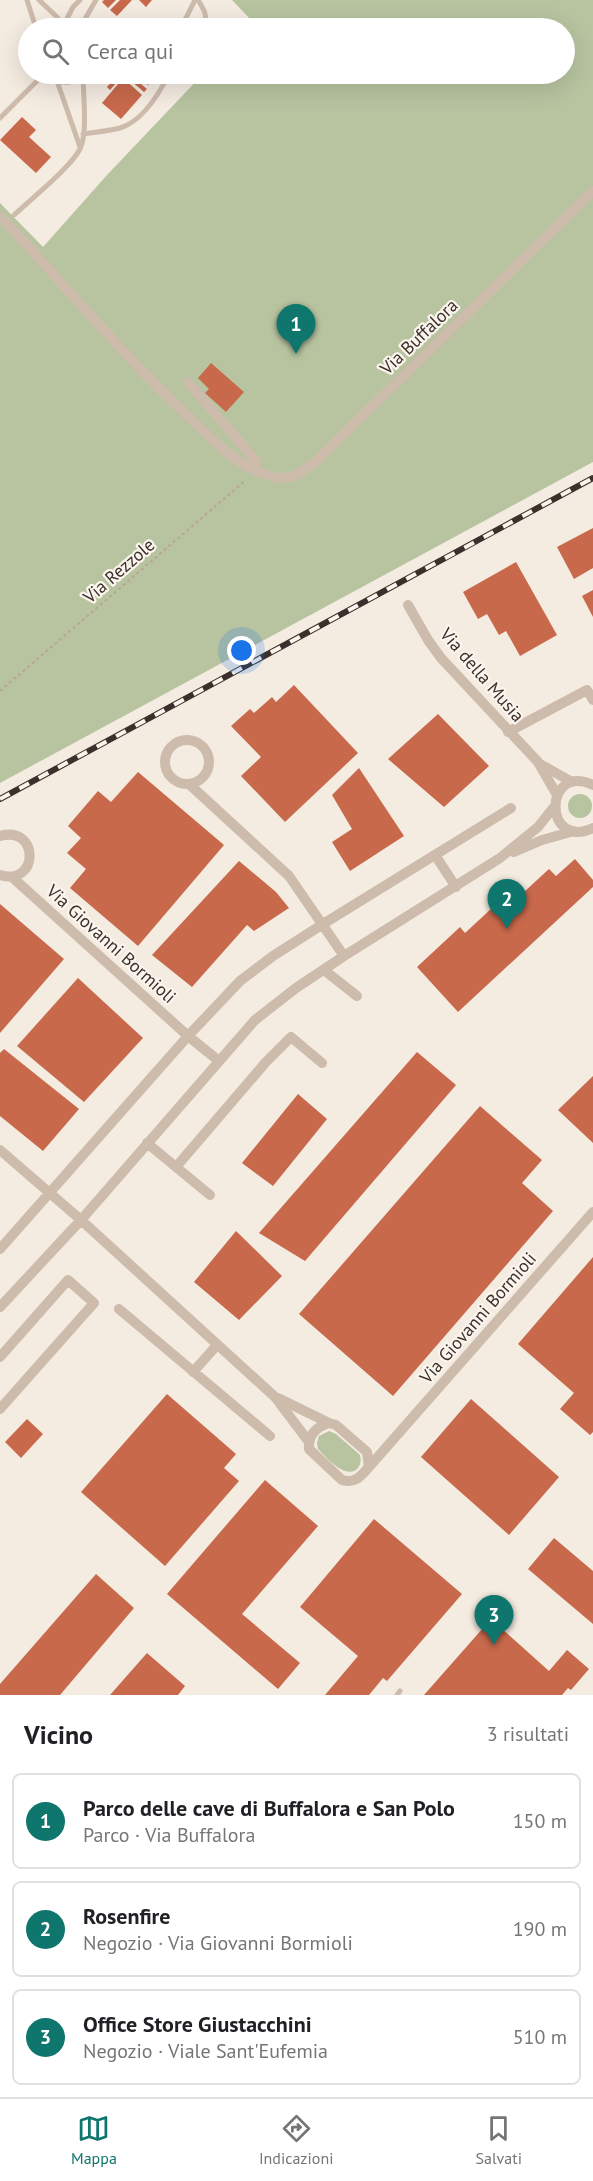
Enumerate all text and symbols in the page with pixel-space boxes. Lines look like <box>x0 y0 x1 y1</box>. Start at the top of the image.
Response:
search box <box>18 18 575 84</box>
icon: search <box>39 35 72 68</box>
text: Cerca qui <box>87 37 174 65</box>
street label: Via Buffalora <box>374 294 462 380</box>
pin: 1 <box>276 304 316 354</box>
street label: Via Rezzole <box>77 533 159 609</box>
street label: Via della Musia <box>435 622 529 726</box>
your location <box>227 636 256 665</box>
street label: Via Giovanni Bormioli <box>41 879 181 1008</box>
pin: 2 <box>488 880 526 929</box>
street label: Via Giovanni Bormioli <box>414 1247 541 1389</box>
pin: 3 <box>474 1596 514 1645</box>
text: Vicino <box>24 1718 93 1751</box>
text: 3 risultati <box>487 1721 569 1747</box>
text: Parco delle cave di Buffalora e San Polo <box>83 1794 455 1822</box>
text: 1 <box>40 1808 51 1834</box>
text: 150 m <box>513 1808 567 1834</box>
text: Parco · Via Buffalora <box>83 1822 255 1848</box>
text: Rosenfire <box>83 1902 171 1930</box>
text: 2 <box>40 1916 51 1942</box>
text: 190 m <box>513 1916 567 1942</box>
text: Negozio · Via Giovanni Bormioli <box>83 1930 353 1956</box>
text: Office Store Giustacchini <box>83 2010 312 2038</box>
text: 3 <box>40 2024 51 2050</box>
text: 510 m <box>513 2024 567 2050</box>
text: Negozio · Viale Sant'Eufemia <box>83 2038 328 2064</box>
tab: Mappa <box>71 2112 117 2168</box>
tab: Indicazioni <box>259 2112 333 2168</box>
tab: Salvati <box>475 2112 522 2168</box>

